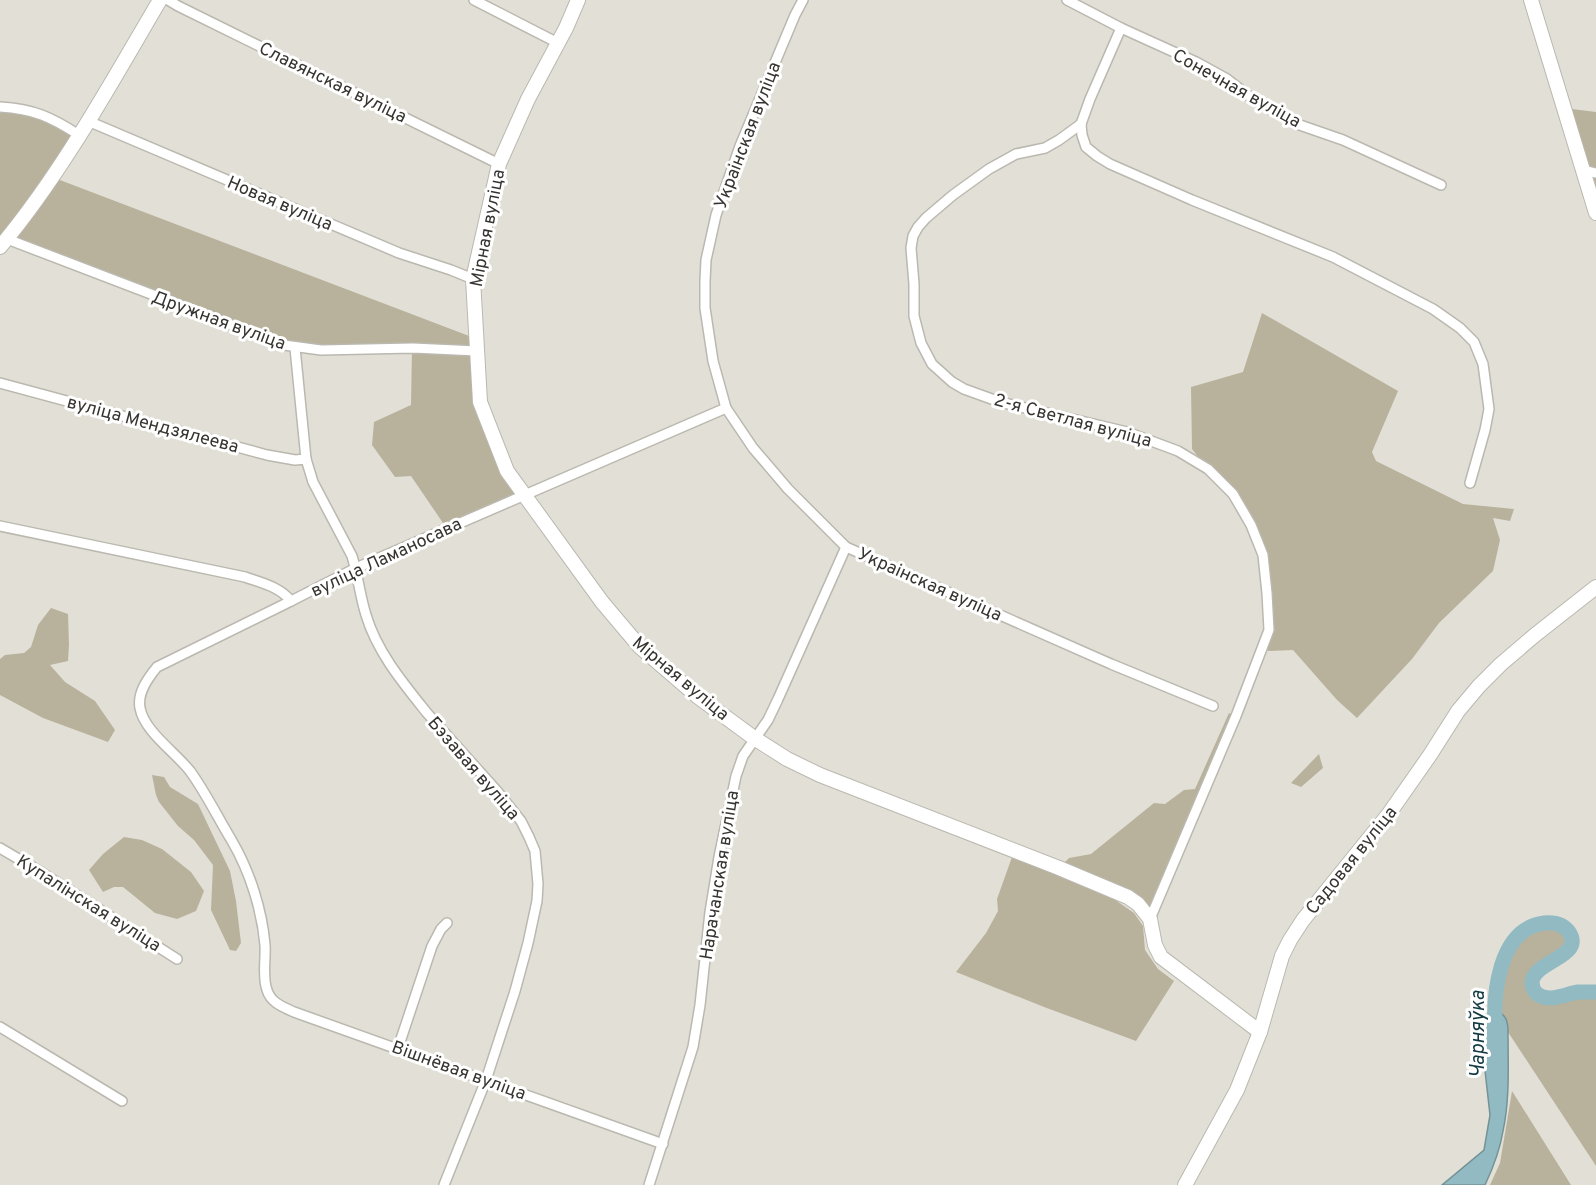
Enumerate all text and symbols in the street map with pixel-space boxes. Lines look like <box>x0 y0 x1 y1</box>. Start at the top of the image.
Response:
street label: Славянская вуліца <box>255 38 410 129</box>
street label: Сонечная вуліца <box>1168 45 1304 134</box>
street label: Украінская вуліца <box>710 59 787 212</box>
street label: Мірная вуліца <box>466 167 511 289</box>
street label: Новая вуліца <box>223 172 336 237</box>
street label: Дружная вуліца <box>148 287 289 356</box>
street label: 2-я Светлая вуліца <box>991 389 1154 454</box>
street label: вуліца Мендзялеева <box>64 391 241 459</box>
street label: вуліца Ламаносава <box>307 513 466 603</box>
street label: Украінская вуліца <box>854 543 1005 627</box>
street label: Мірная вуліца <box>627 632 733 726</box>
street label: Бэзавая вуліца <box>422 712 524 826</box>
street label: Нарачанская вуліца <box>696 789 745 962</box>
street label: Садовая вуліца <box>1301 802 1403 920</box>
street label: Купалінская вуліца <box>12 850 165 958</box>
water label: Чарняўка <box>1466 990 1492 1078</box>
street label: Вішнёвая вуліца <box>388 1036 529 1106</box>

